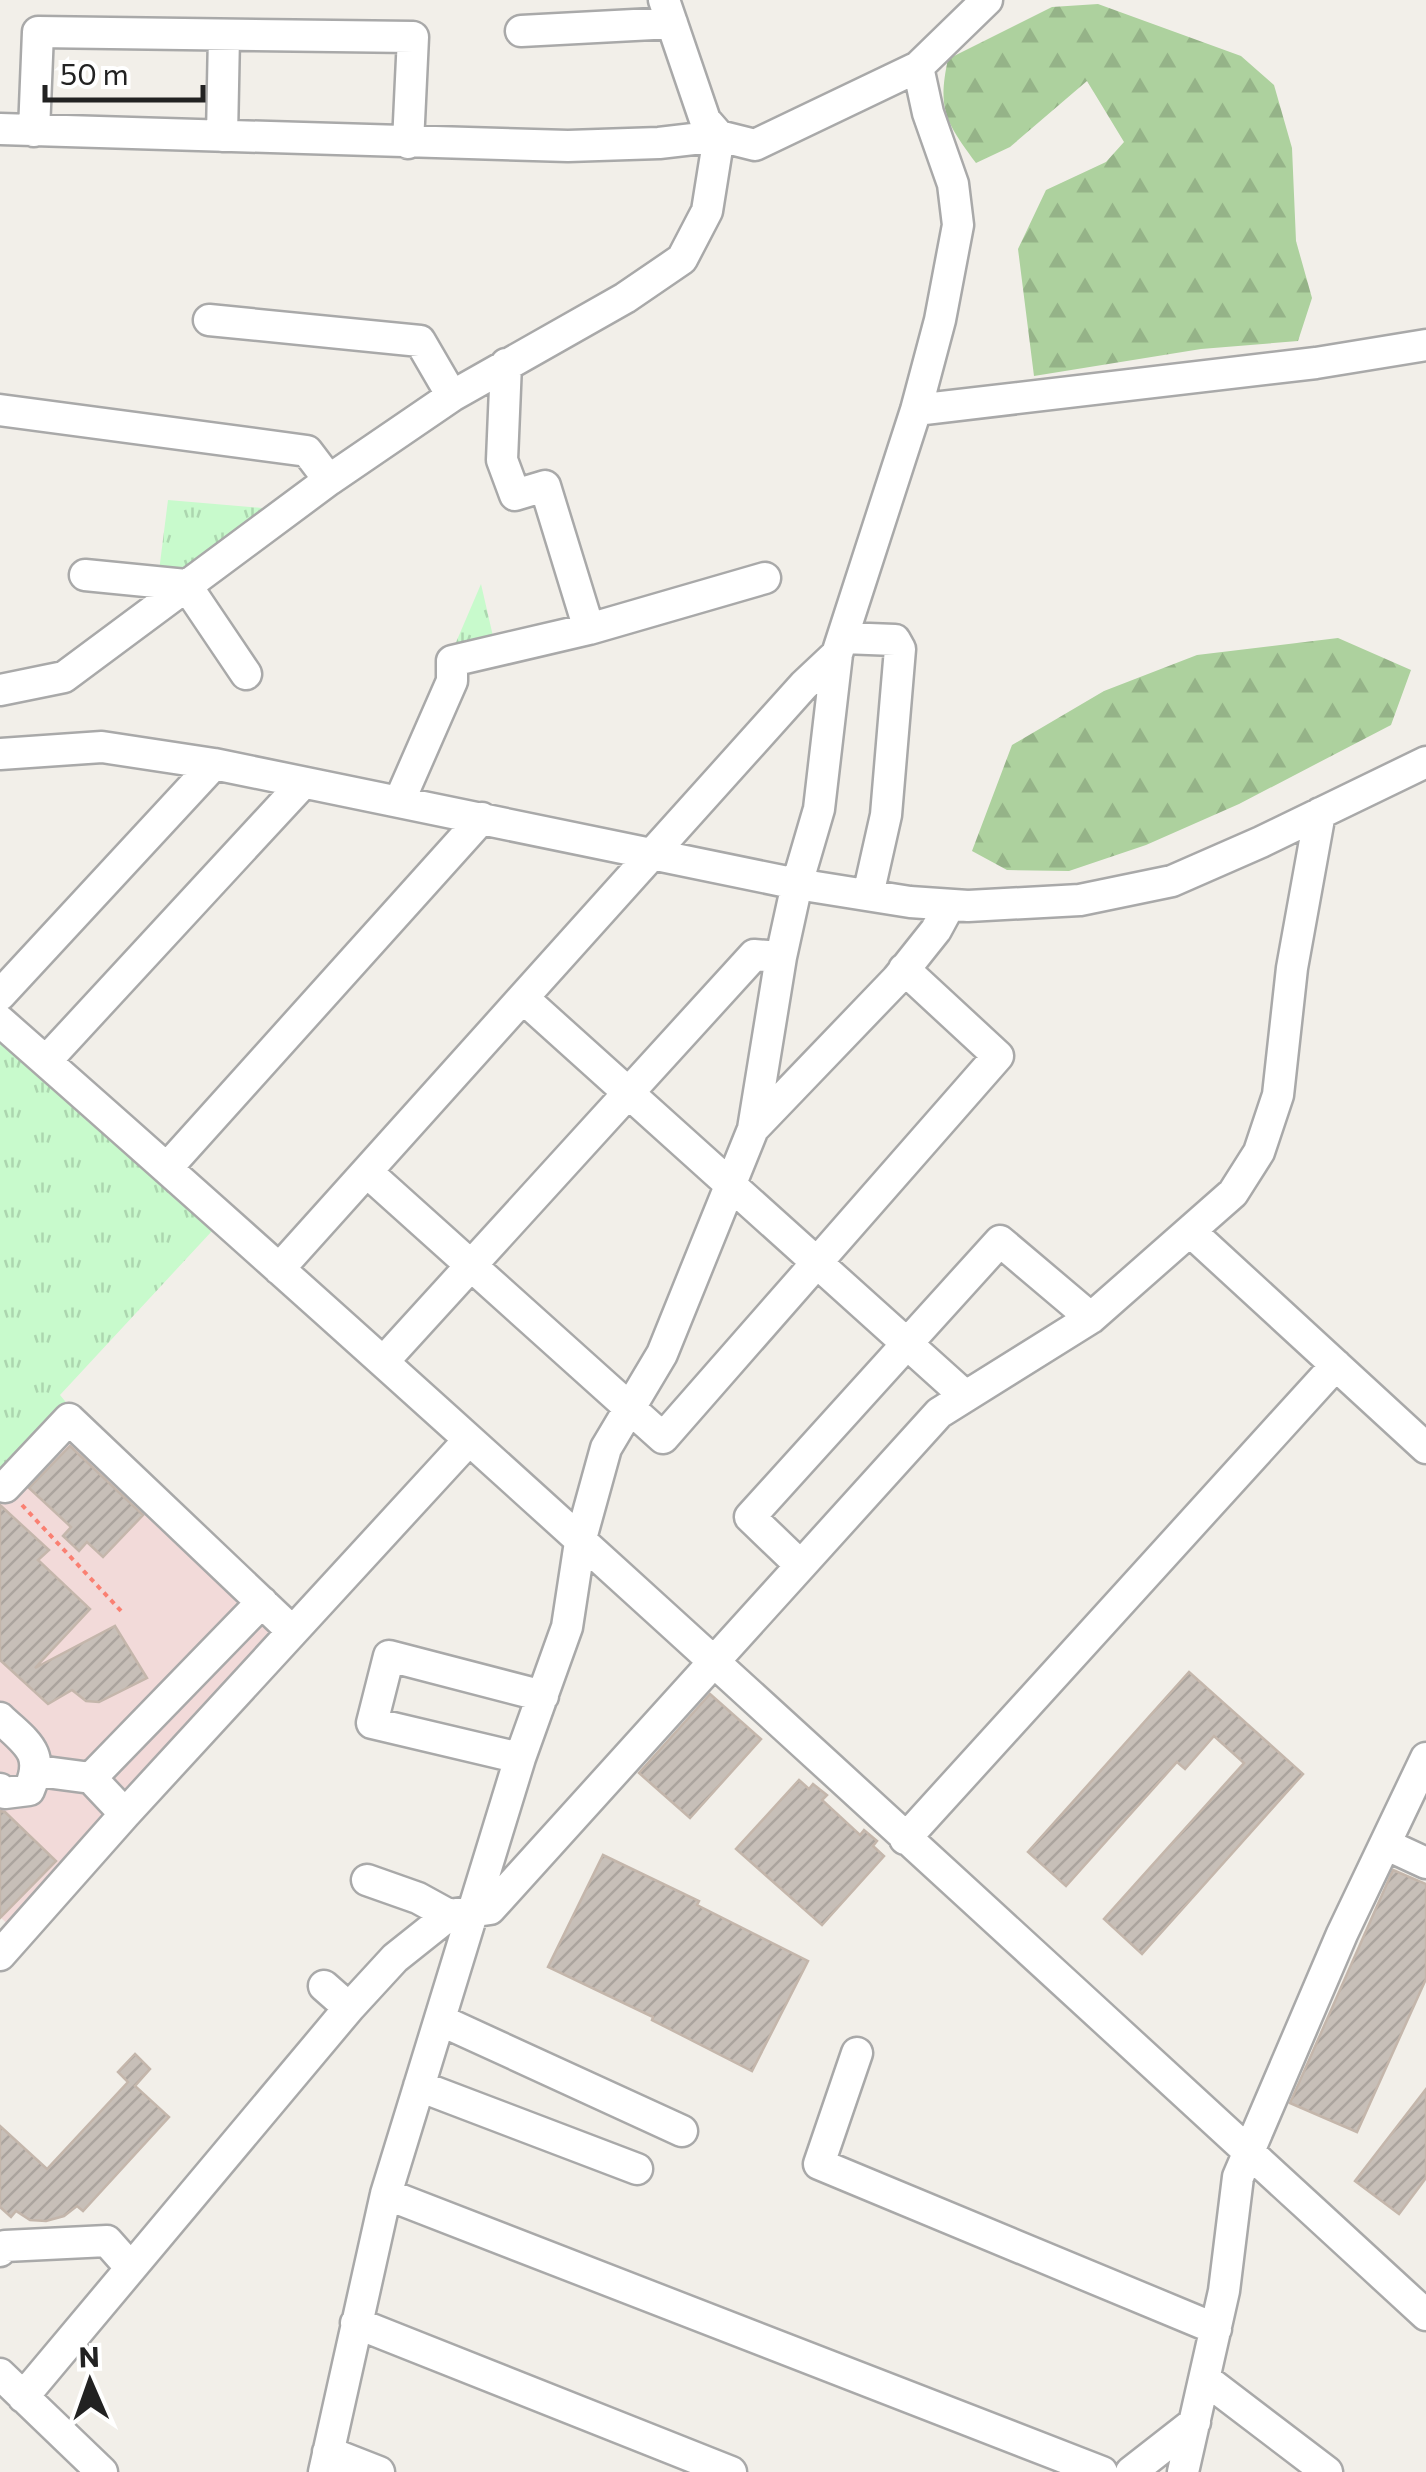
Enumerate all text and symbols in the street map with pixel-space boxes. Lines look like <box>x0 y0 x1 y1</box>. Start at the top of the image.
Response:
scale bar <box>45 40 202 102</box>
text: 50 m <box>60 54 129 91</box>
north arrow <box>40 2332 140 2432</box>
text: N <box>78 2339 100 2373</box>

